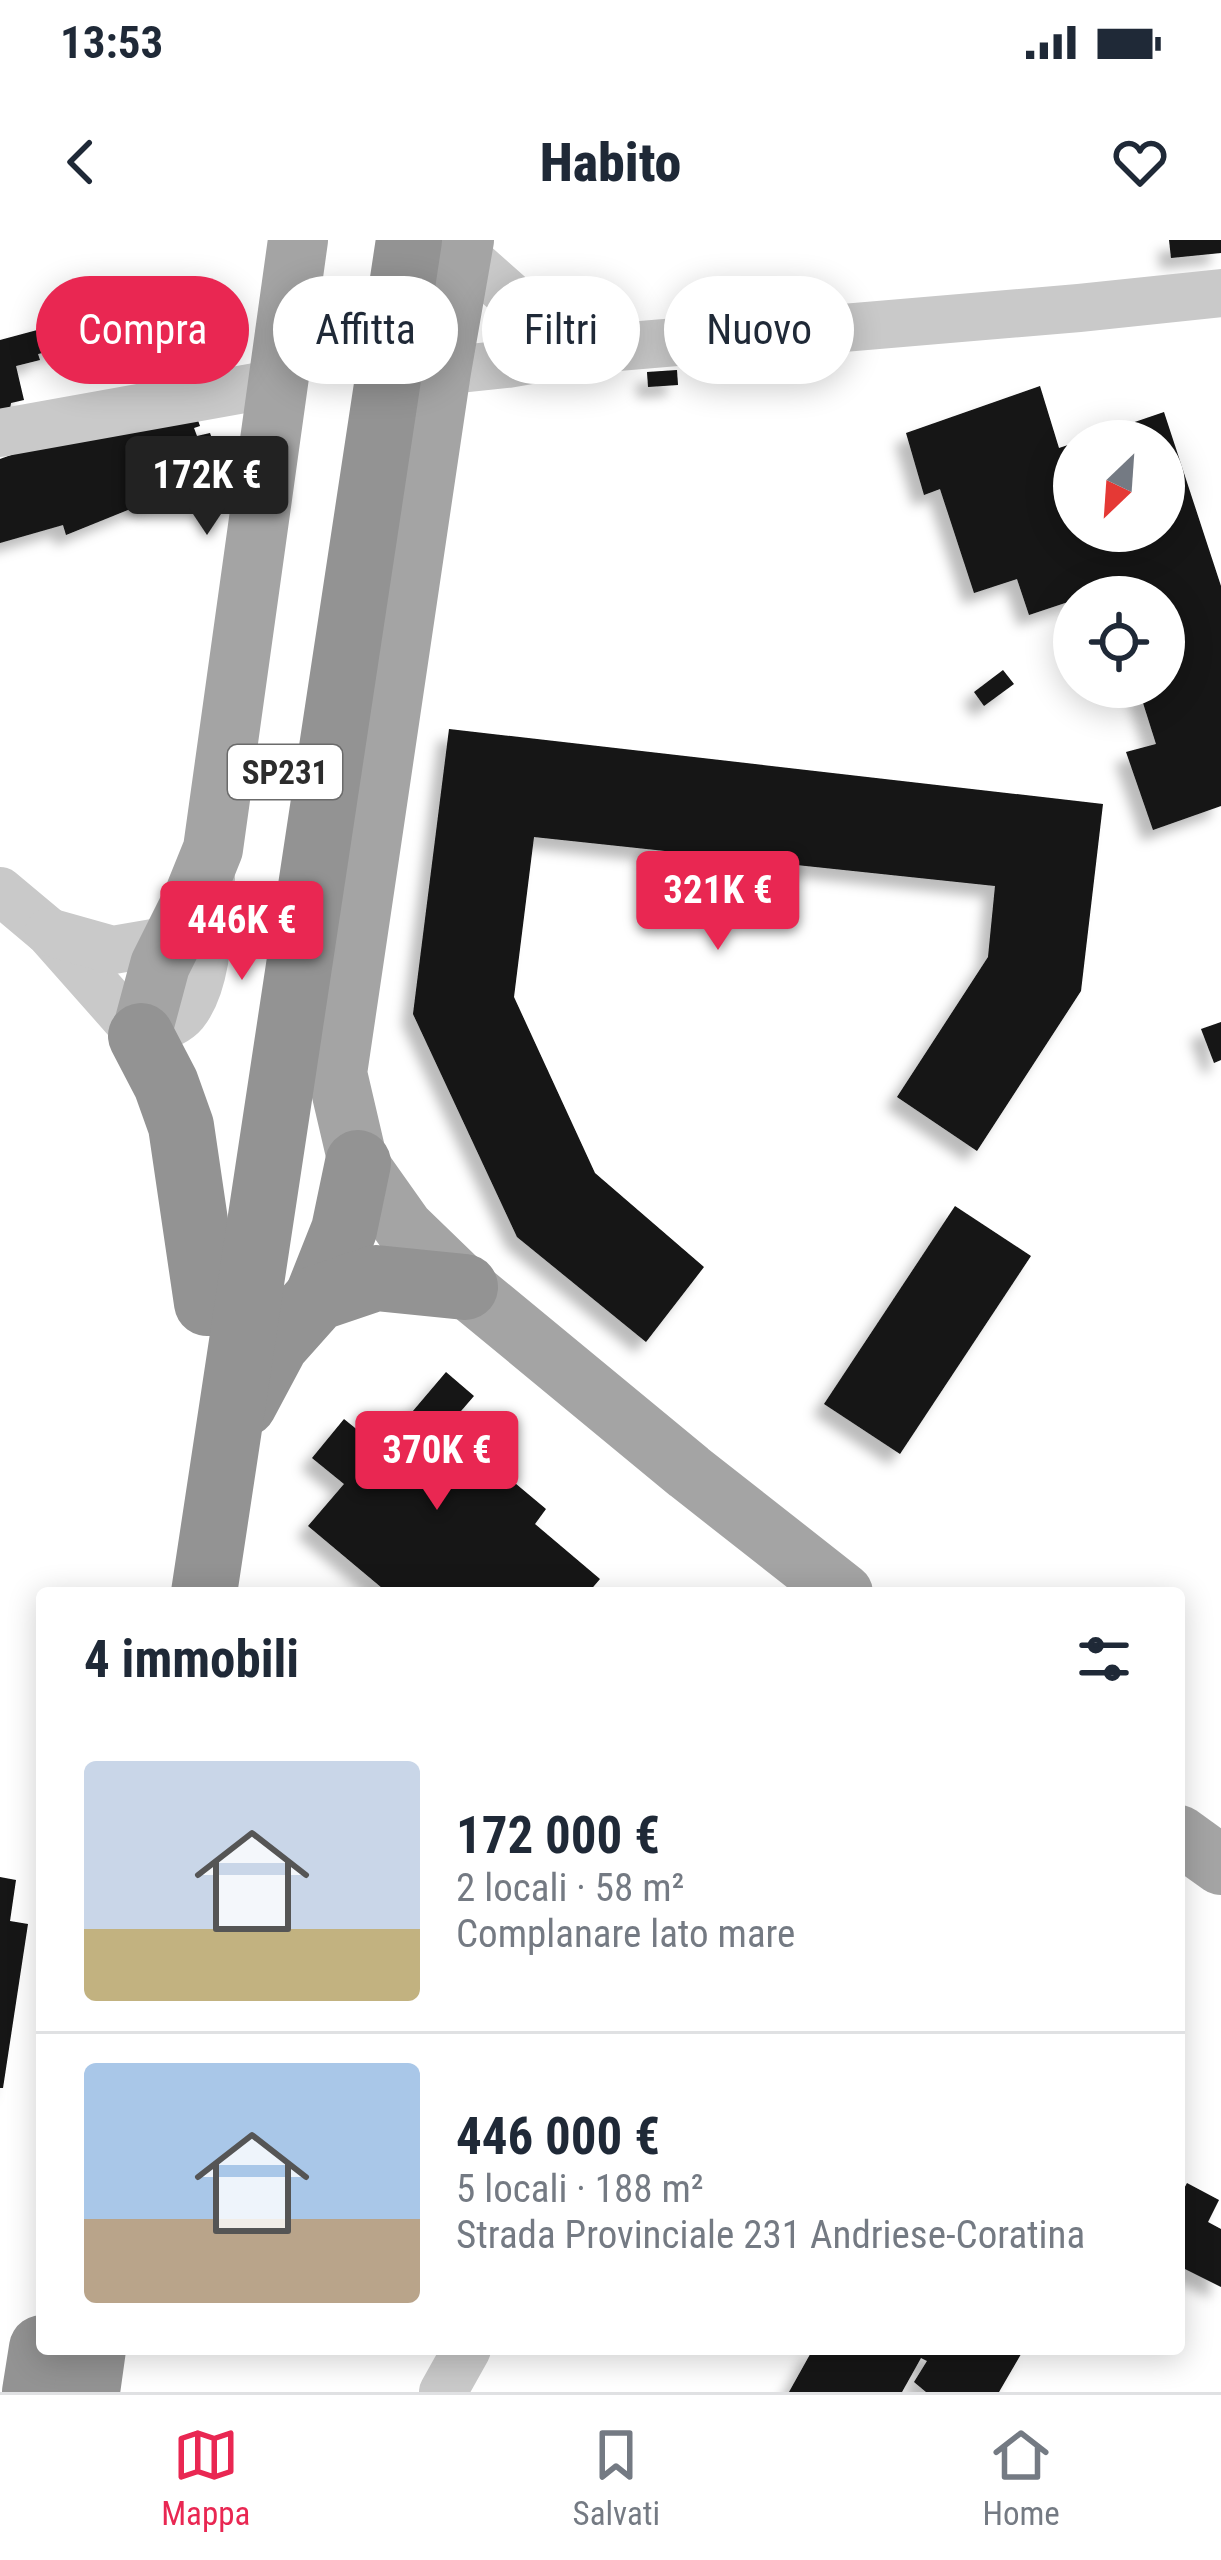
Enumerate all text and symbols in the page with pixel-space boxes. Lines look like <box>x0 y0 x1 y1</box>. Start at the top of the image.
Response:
text: 13:53 <box>60 16 163 69</box>
icon: back <box>48 129 114 195</box>
icon: heart <box>1107 129 1173 195</box>
text: Habito <box>540 131 681 194</box>
chip: Compra <box>36 276 249 384</box>
chip: Affitta <box>273 276 458 384</box>
chip: Filtri <box>482 276 640 384</box>
chip: Nuovo <box>664 276 854 384</box>
north arrow <box>1053 420 1185 552</box>
map controls <box>1053 420 1185 708</box>
pin: 172K € <box>109 436 305 538</box>
text: 172K € <box>152 452 262 498</box>
button: locate <box>1053 576 1185 708</box>
road number: SP231 <box>228 745 342 799</box>
pin: 321K € <box>620 851 816 953</box>
text: 321K € <box>663 867 773 913</box>
pin: 446K € <box>144 881 340 983</box>
text: 446K € <box>187 897 297 943</box>
pin: 370K € <box>339 1411 535 1513</box>
text: 370K € <box>382 1427 492 1473</box>
icon: filters <box>1071 1626 1137 1692</box>
text: 4 immobili <box>84 1630 299 1689</box>
text: 172 000 € <box>456 1806 660 1865</box>
icon: home <box>180 1809 324 1953</box>
text: 2 locali · 58 m² <box>456 1865 684 1911</box>
text: Complanare lato mare <box>456 1911 795 1957</box>
text: 446 000 € <box>456 2107 660 2166</box>
icon: home <box>180 2111 324 2255</box>
text: 5 locali · 188 m² <box>456 2166 704 2212</box>
text: Strada Provinciale 231 Andriese-Coratina <box>456 2212 1085 2258</box>
tab: Mappa <box>161 2422 250 2533</box>
tab: Salvati <box>573 2422 660 2533</box>
tab: Home <box>982 2422 1060 2533</box>

